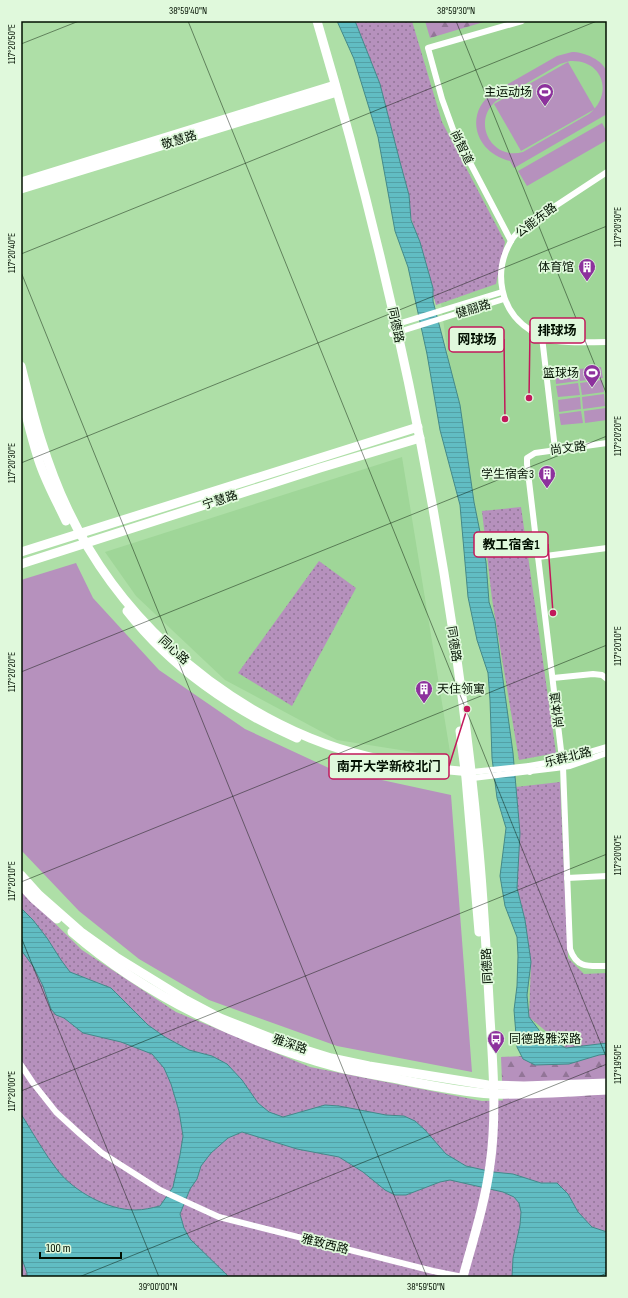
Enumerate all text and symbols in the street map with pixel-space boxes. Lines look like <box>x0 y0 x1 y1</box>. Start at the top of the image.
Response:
text: 38°59'40"N <box>169 5 207 17</box>
text: 38°59'30"N <box>437 5 475 17</box>
text: 117°20'50"E <box>6 24 18 64</box>
sports icon: 主运动场 <box>535 82 555 107</box>
place label: 主运动场 <box>484 85 532 100</box>
street label: 敬慧路 <box>160 128 199 153</box>
street label: 尚智道 <box>447 128 476 167</box>
street label: 公能东路 <box>513 200 560 241</box>
text: 117°20'30"E <box>612 207 624 247</box>
text: 117°20'40"E <box>6 233 18 273</box>
building icon: 体育馆 <box>577 257 597 282</box>
place label: 体育馆 <box>538 260 574 275</box>
street label: 健翮路 <box>454 297 493 322</box>
street label: 同德路 <box>384 306 407 344</box>
callout: 排球场 <box>530 318 585 343</box>
text: 排球场 <box>537 323 577 339</box>
callout: 网球场 <box>449 327 504 352</box>
text: 网球场 <box>457 332 497 348</box>
sports icon: 篮球场 <box>582 363 602 388</box>
place label: 篮球场 <box>543 366 579 381</box>
text: 117°20'20"E <box>612 416 624 456</box>
street label: 尚文路 <box>549 439 587 458</box>
text: 117°20'30"E <box>6 443 18 483</box>
building icon: 学生宿舍3 <box>537 464 557 489</box>
place label: 学生宿舍3 <box>481 467 534 482</box>
street label: 宁慧路 <box>201 488 240 513</box>
callout: 教工宿舍1 <box>474 532 548 557</box>
text: 教工宿舍1 <box>482 537 540 553</box>
street label: 同德路 <box>443 625 464 663</box>
text: 117°20'10"E <box>612 626 624 666</box>
street label: 同心路 <box>155 633 192 668</box>
text: 117°20'20"E <box>6 652 18 692</box>
building icon: 天住领寓 <box>414 679 434 704</box>
place label: 天住领寓 <box>437 682 485 697</box>
street label: 尚体道 <box>548 691 567 729</box>
street label: 乐群北路 <box>543 744 593 771</box>
callout: 南开大学新校北门 <box>329 754 449 779</box>
text: 南开大学新校北门 <box>337 759 441 775</box>
text: 117°20'00"E <box>612 835 624 875</box>
text: 117°20'10"E <box>6 861 18 901</box>
street label: 同德路 <box>479 948 496 984</box>
bus stop icon: 同德路雅深路 <box>486 1029 506 1054</box>
street label: 雅深路 <box>270 1032 309 1057</box>
place label: 同德路雅深路 <box>509 1032 581 1047</box>
text: 117°19'50"E <box>612 1044 624 1084</box>
text: 117°20'00"E <box>6 1071 18 1111</box>
street label: 雅致西路 <box>300 1231 350 1258</box>
scale bar <box>40 1234 121 1260</box>
text: 100 m <box>46 1241 71 1256</box>
text: 39°00'00"N <box>138 1281 178 1293</box>
text: 38°59'50"N <box>407 1281 445 1293</box>

